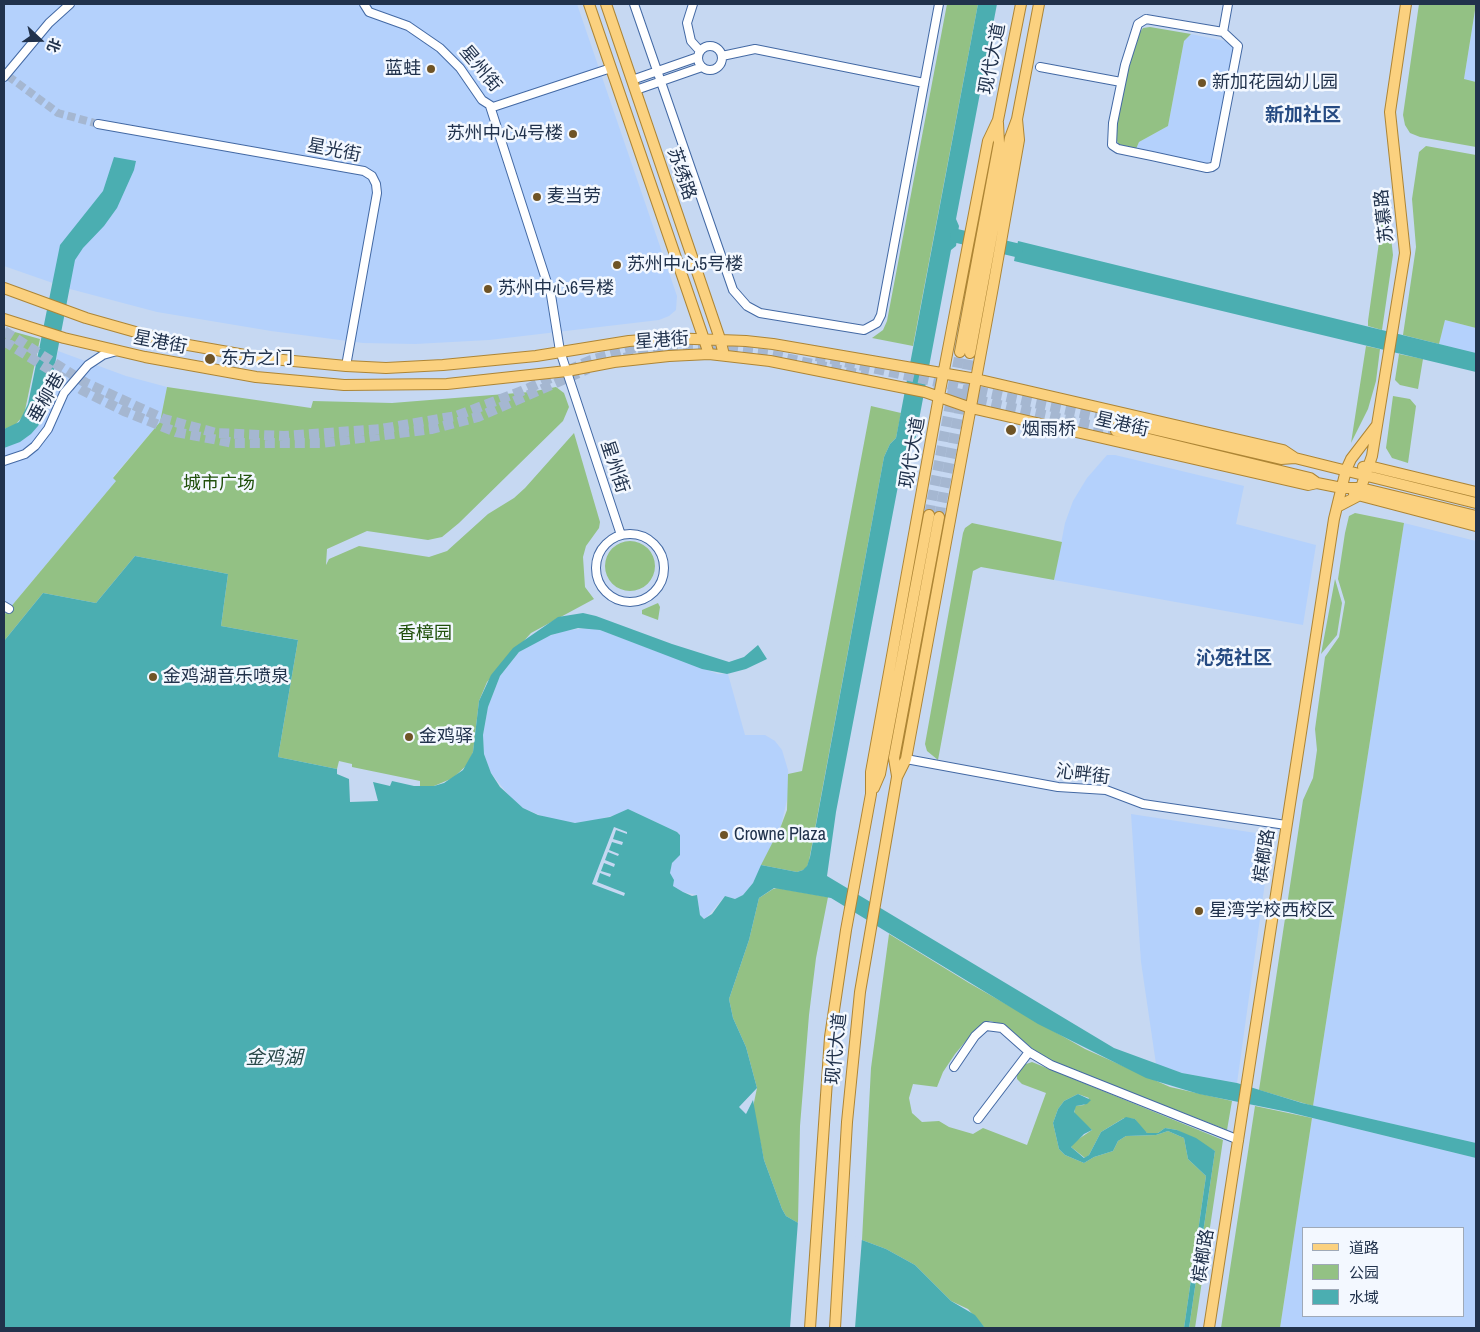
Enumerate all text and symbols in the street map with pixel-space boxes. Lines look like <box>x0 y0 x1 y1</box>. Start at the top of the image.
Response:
north arrow <box>15 15 65 65</box>
street label: 现代大道 <box>976 22 1010 96</box>
text: 北 <box>43 36 65 55</box>
street label: 星州街 <box>454 41 506 97</box>
place label: 蓝蛙 <box>385 58 421 80</box>
marker: 蓝蛙 <box>425 63 437 75</box>
place label: 新加花园幼儿园 <box>1212 72 1338 94</box>
marker: 新加花园幼儿园 <box>1196 77 1208 89</box>
district label: 新加社区 <box>1265 105 1341 127</box>
place label: 苏州中心4号楼 <box>447 123 563 145</box>
marker: 苏州中心4号楼 <box>567 128 579 140</box>
street label: 星光街 <box>305 135 363 167</box>
street label: 苏绣路 <box>662 145 700 203</box>
place label: 麦当劳 <box>547 186 601 208</box>
street label: 苏慕路 <box>1371 188 1399 244</box>
marker: 麦当劳 <box>531 191 543 203</box>
place label: 苏州中心5号楼 <box>627 254 743 276</box>
marker: 苏州中心5号楼 <box>611 259 623 271</box>
place label: 苏州中心6号楼 <box>498 278 614 300</box>
marker: 苏州中心6号楼 <box>482 283 494 295</box>
street label: 星港街 <box>131 327 189 359</box>
street label: 星港街 <box>634 328 690 354</box>
place label: 东方之门 <box>221 348 293 370</box>
marker: 东方之门 <box>203 352 217 366</box>
street label: 垂柳巷 <box>24 369 70 427</box>
street label: 星港街 <box>1093 408 1151 442</box>
street label: 现代大道 <box>896 416 930 490</box>
place label: 烟雨桥 <box>1022 419 1076 441</box>
marker: 烟雨桥 <box>1004 423 1018 437</box>
street label: 星州街 <box>595 438 633 496</box>
park label: 城市广场 <box>183 473 255 495</box>
park label: 香樟园 <box>398 623 452 645</box>
district label: 沁苑社区 <box>1196 648 1272 670</box>
place label: 金鸡湖音乐喷泉 <box>163 666 289 688</box>
marker: 金鸡湖音乐喷泉 <box>147 671 159 683</box>
place label: 金鸡驿 <box>419 726 473 748</box>
marker: 金鸡驿 <box>403 731 415 743</box>
street label: 沁畔街 <box>1055 761 1111 789</box>
place label: Crowne Plaza <box>734 824 826 846</box>
street label: 槟榔路 <box>1250 828 1280 884</box>
marker: Crowne Plaza <box>718 829 730 841</box>
place label: 星湾学校西校区 <box>1209 900 1335 922</box>
marker: 星湾学校西校区 <box>1193 905 1205 917</box>
street label: 现代大道 <box>822 1012 852 1086</box>
water label: 金鸡湖 <box>246 1048 302 1070</box>
legend <box>1302 1227 1465 1317</box>
street label: 槟榔路 <box>1189 1228 1219 1284</box>
text: 道路 <box>1349 1237 1379 1258</box>
text: 公园 <box>1349 1262 1379 1283</box>
text: 水域 <box>1349 1287 1379 1308</box>

